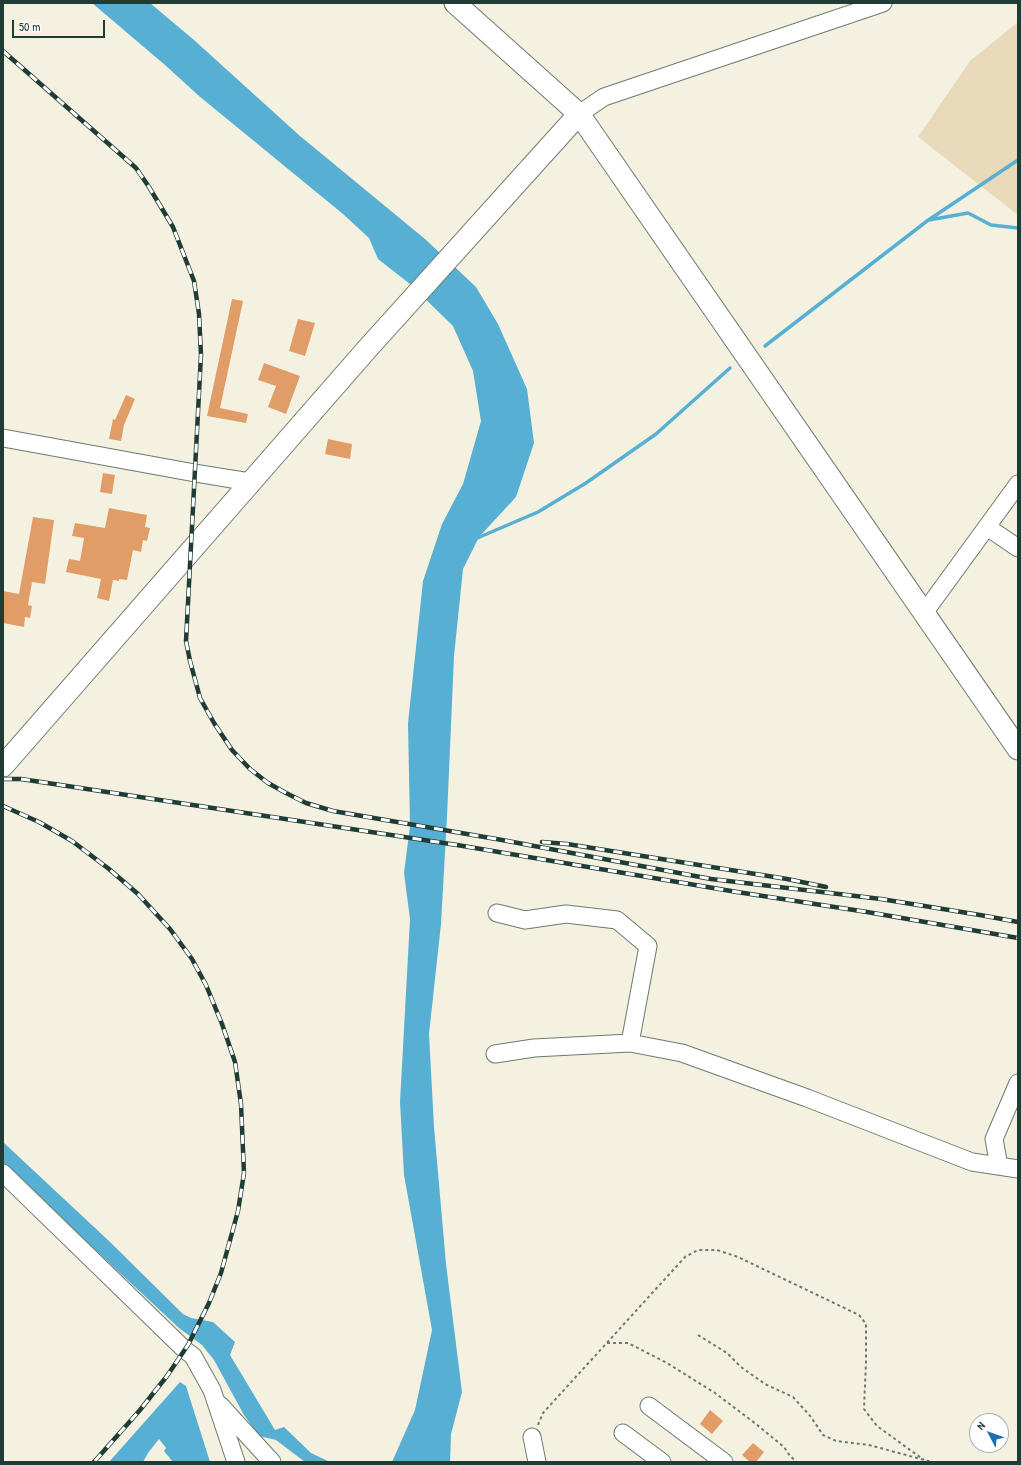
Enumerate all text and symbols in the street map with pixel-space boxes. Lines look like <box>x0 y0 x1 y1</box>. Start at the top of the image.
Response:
scale bar <box>14 12 107 38</box>
text: 50 m <box>19 18 40 35</box>
north arrow <box>969 1413 1009 1453</box>
text: N <box>973 1419 988 1433</box>

